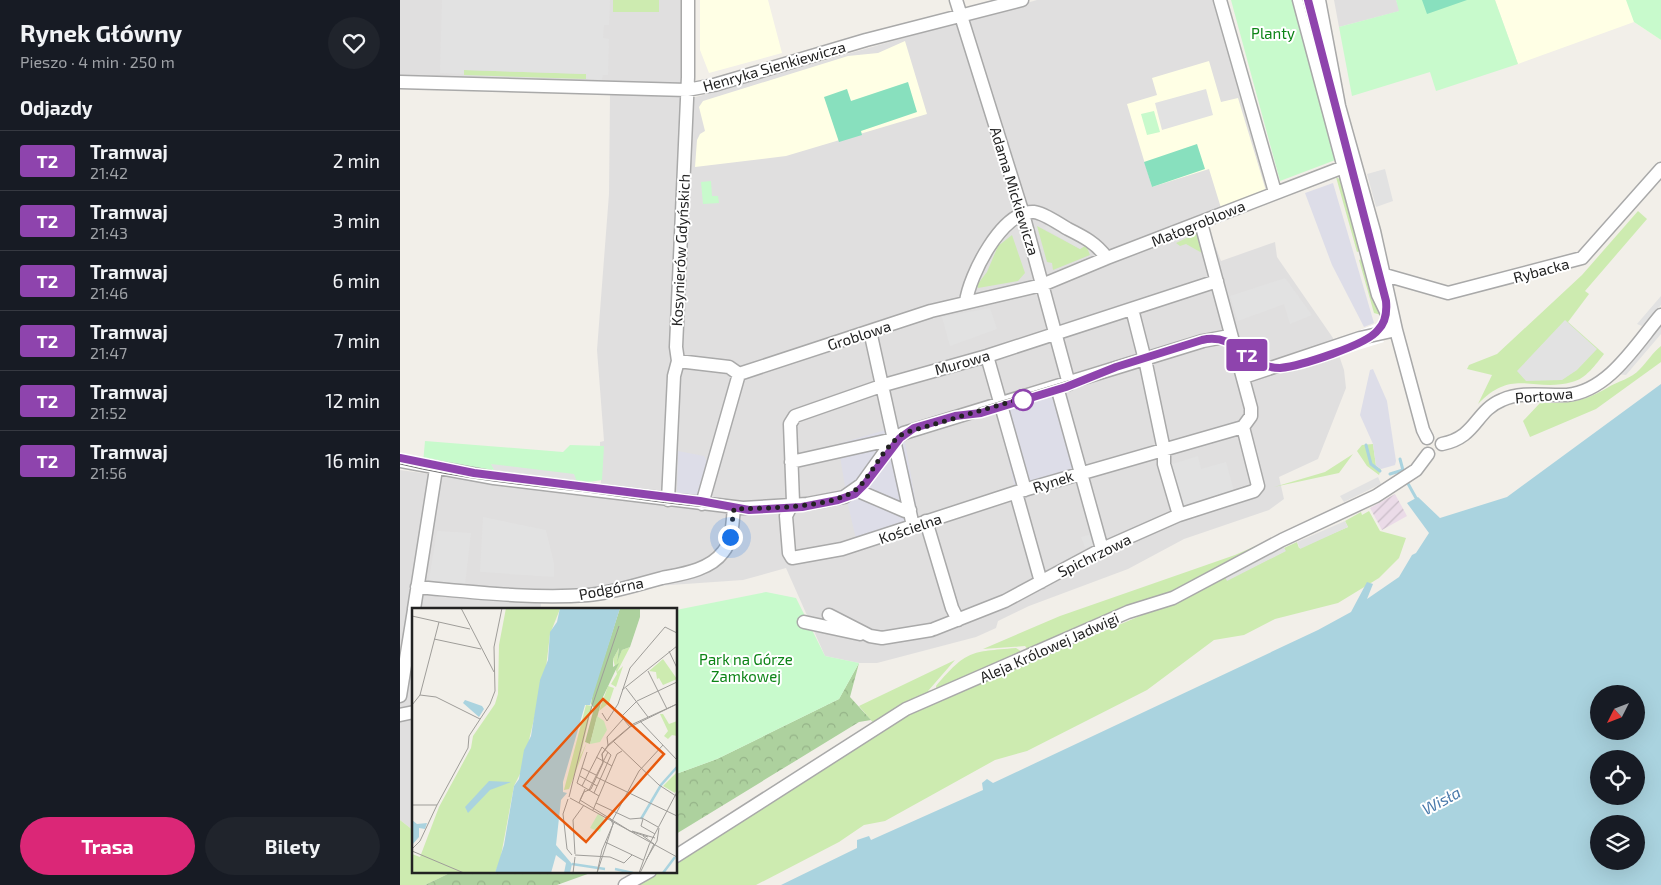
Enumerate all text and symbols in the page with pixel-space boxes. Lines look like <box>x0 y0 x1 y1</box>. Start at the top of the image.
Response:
button: heart <box>328 17 380 69</box>
text: Rynek Główny <box>20 18 182 47</box>
park label: Planty <box>1251 24 1295 42</box>
street label: Henryka Sienkiewicza <box>701 37 847 95</box>
text: Pieszo · 4 min · 250 m <box>20 52 175 71</box>
text: Odjazdy <box>20 96 93 119</box>
street label: Adama Mickiewicza <box>987 124 1043 258</box>
text: Tramwaj <box>90 140 168 163</box>
text: 2 min <box>333 149 380 172</box>
text: T2 <box>37 150 58 172</box>
text: 21:42 <box>90 163 128 182</box>
street label: Kosynierów Gdyńskich <box>667 173 693 327</box>
street label: Małogroblowa <box>1148 196 1248 250</box>
text: Tramwaj <box>90 200 168 223</box>
text: 3 min <box>333 209 380 232</box>
text: T2 <box>37 210 58 232</box>
text: 21:43 <box>90 223 128 242</box>
street label: Rybacka <box>1511 254 1571 286</box>
text: Tramwaj <box>90 260 168 283</box>
text: 6 min <box>332 269 380 292</box>
text: T2 <box>37 270 58 292</box>
text: 21:46 <box>90 283 128 302</box>
street label: Groblowa <box>825 316 893 354</box>
text: Tramwaj <box>90 320 168 343</box>
text: 7 min <box>334 329 380 352</box>
text: T2 <box>37 330 58 352</box>
line badge: T2 <box>1224 339 1270 371</box>
text: 21:47 <box>90 343 127 362</box>
text: T2 <box>1236 344 1258 366</box>
street label: Murowa <box>932 346 992 378</box>
text: Tramwaj <box>90 380 168 403</box>
street label: Portowa <box>1514 384 1574 406</box>
text: 12 min <box>325 389 380 412</box>
unlabelled marker <box>1012 389 1034 411</box>
text: T2 <box>37 390 58 412</box>
text: 21:52 <box>90 403 127 422</box>
text: Tramwaj <box>90 440 168 463</box>
text: 16 min <box>325 449 380 472</box>
text: T2 <box>37 450 58 472</box>
text: 21:56 <box>90 463 127 482</box>
street label: Rynek <box>1030 466 1076 496</box>
street label: Kościelna <box>876 509 944 547</box>
your location <box>718 525 743 550</box>
street label: Spichrzowa <box>1054 529 1134 581</box>
street label: Podgórna <box>577 573 645 603</box>
inset map <box>412 608 678 872</box>
street label: Aleja Królowej Jadwigi <box>977 608 1122 687</box>
park label: Park na Górze Zamkowej <box>699 650 793 686</box>
north arrow <box>1590 685 1645 740</box>
map controls <box>1590 685 1645 870</box>
button: locate <box>1590 750 1645 805</box>
water label: Wisła <box>1418 782 1464 818</box>
button: layers <box>1590 815 1645 870</box>
button: Trasa <box>20 817 195 875</box>
button: Bilety <box>205 817 380 875</box>

